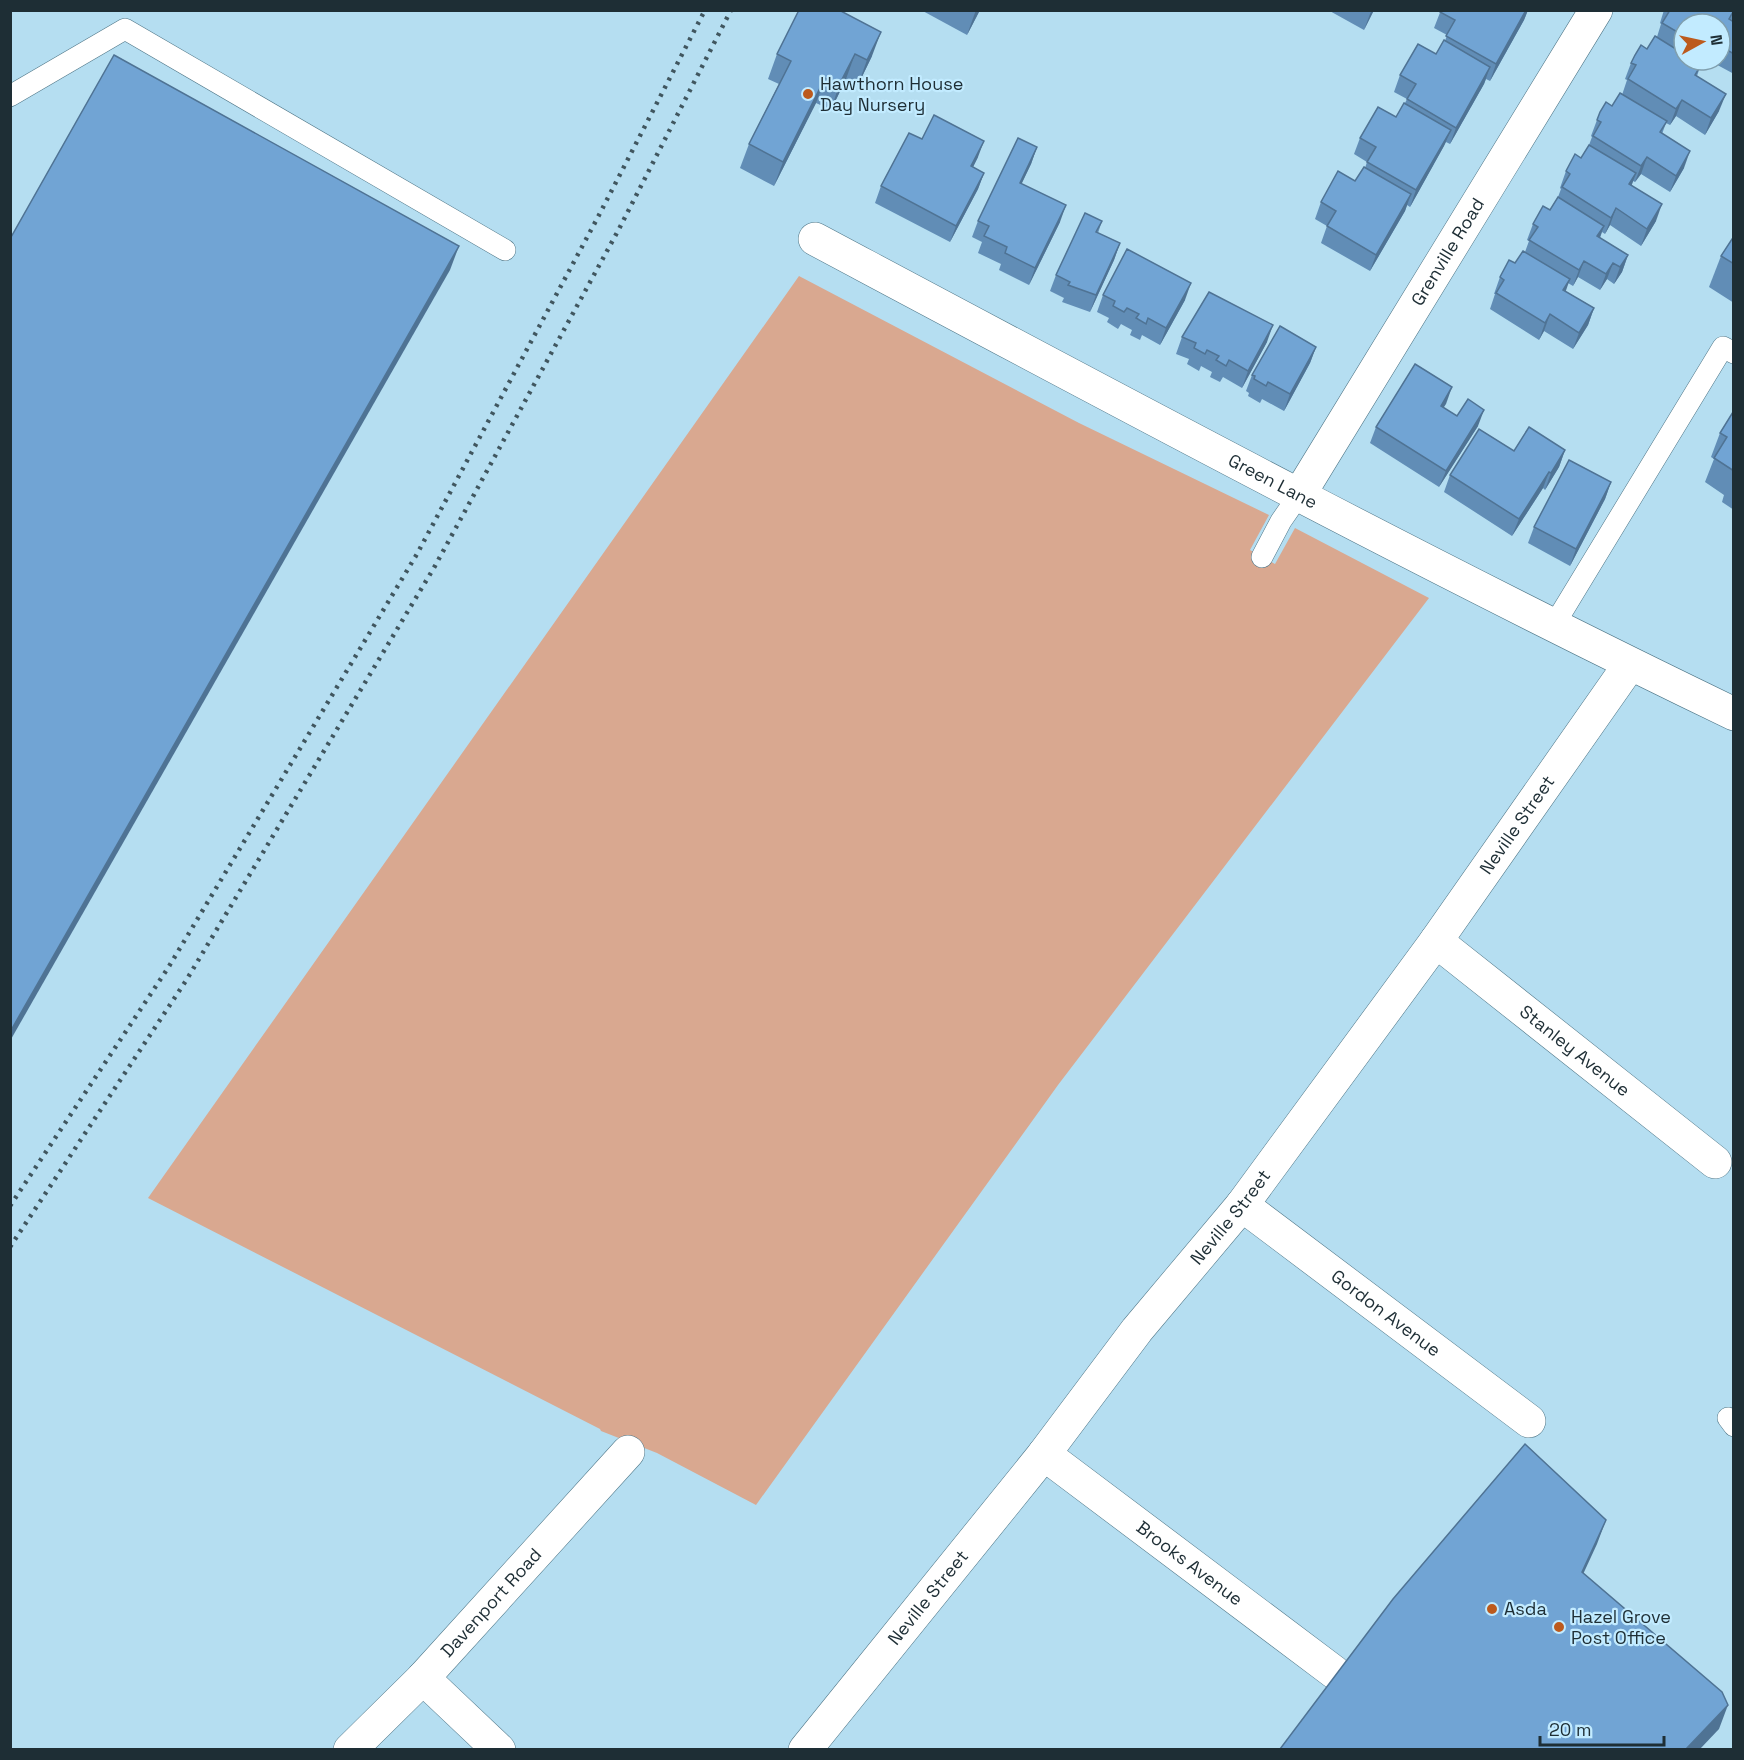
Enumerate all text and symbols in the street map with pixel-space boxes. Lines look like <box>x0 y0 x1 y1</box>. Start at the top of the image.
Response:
north arrow <box>1672 12 1732 72</box>
text: N <box>1705 33 1728 47</box>
place label: Hawthorn House Day Nursery <box>820 72 963 116</box>
marker: Hawthorn House Day Nursery <box>801 87 815 101</box>
street label: Grenville Road <box>1406 194 1489 310</box>
street label: Green Lane <box>1225 448 1321 514</box>
street label: Neville Street <box>1474 771 1559 879</box>
street label: Stanley Avenue <box>1515 1000 1635 1101</box>
street label: Neville Street <box>1185 1165 1275 1269</box>
street label: Gordon Avenue <box>1327 1264 1445 1361</box>
street label: Brooks Avenue <box>1132 1515 1248 1610</box>
street label: Davenport Road <box>435 1543 546 1662</box>
street label: Neville Street <box>882 1545 973 1649</box>
place label: Asda <box>1504 1597 1547 1620</box>
marker: Asda <box>1485 1602 1499 1616</box>
place label: Hazel Grove Post Office <box>1571 1605 1671 1649</box>
marker: Hazel Grove Post Office <box>1552 1620 1566 1634</box>
scale bar <box>1540 1709 1664 1747</box>
text: 20 m <box>1549 1718 1592 1741</box>

